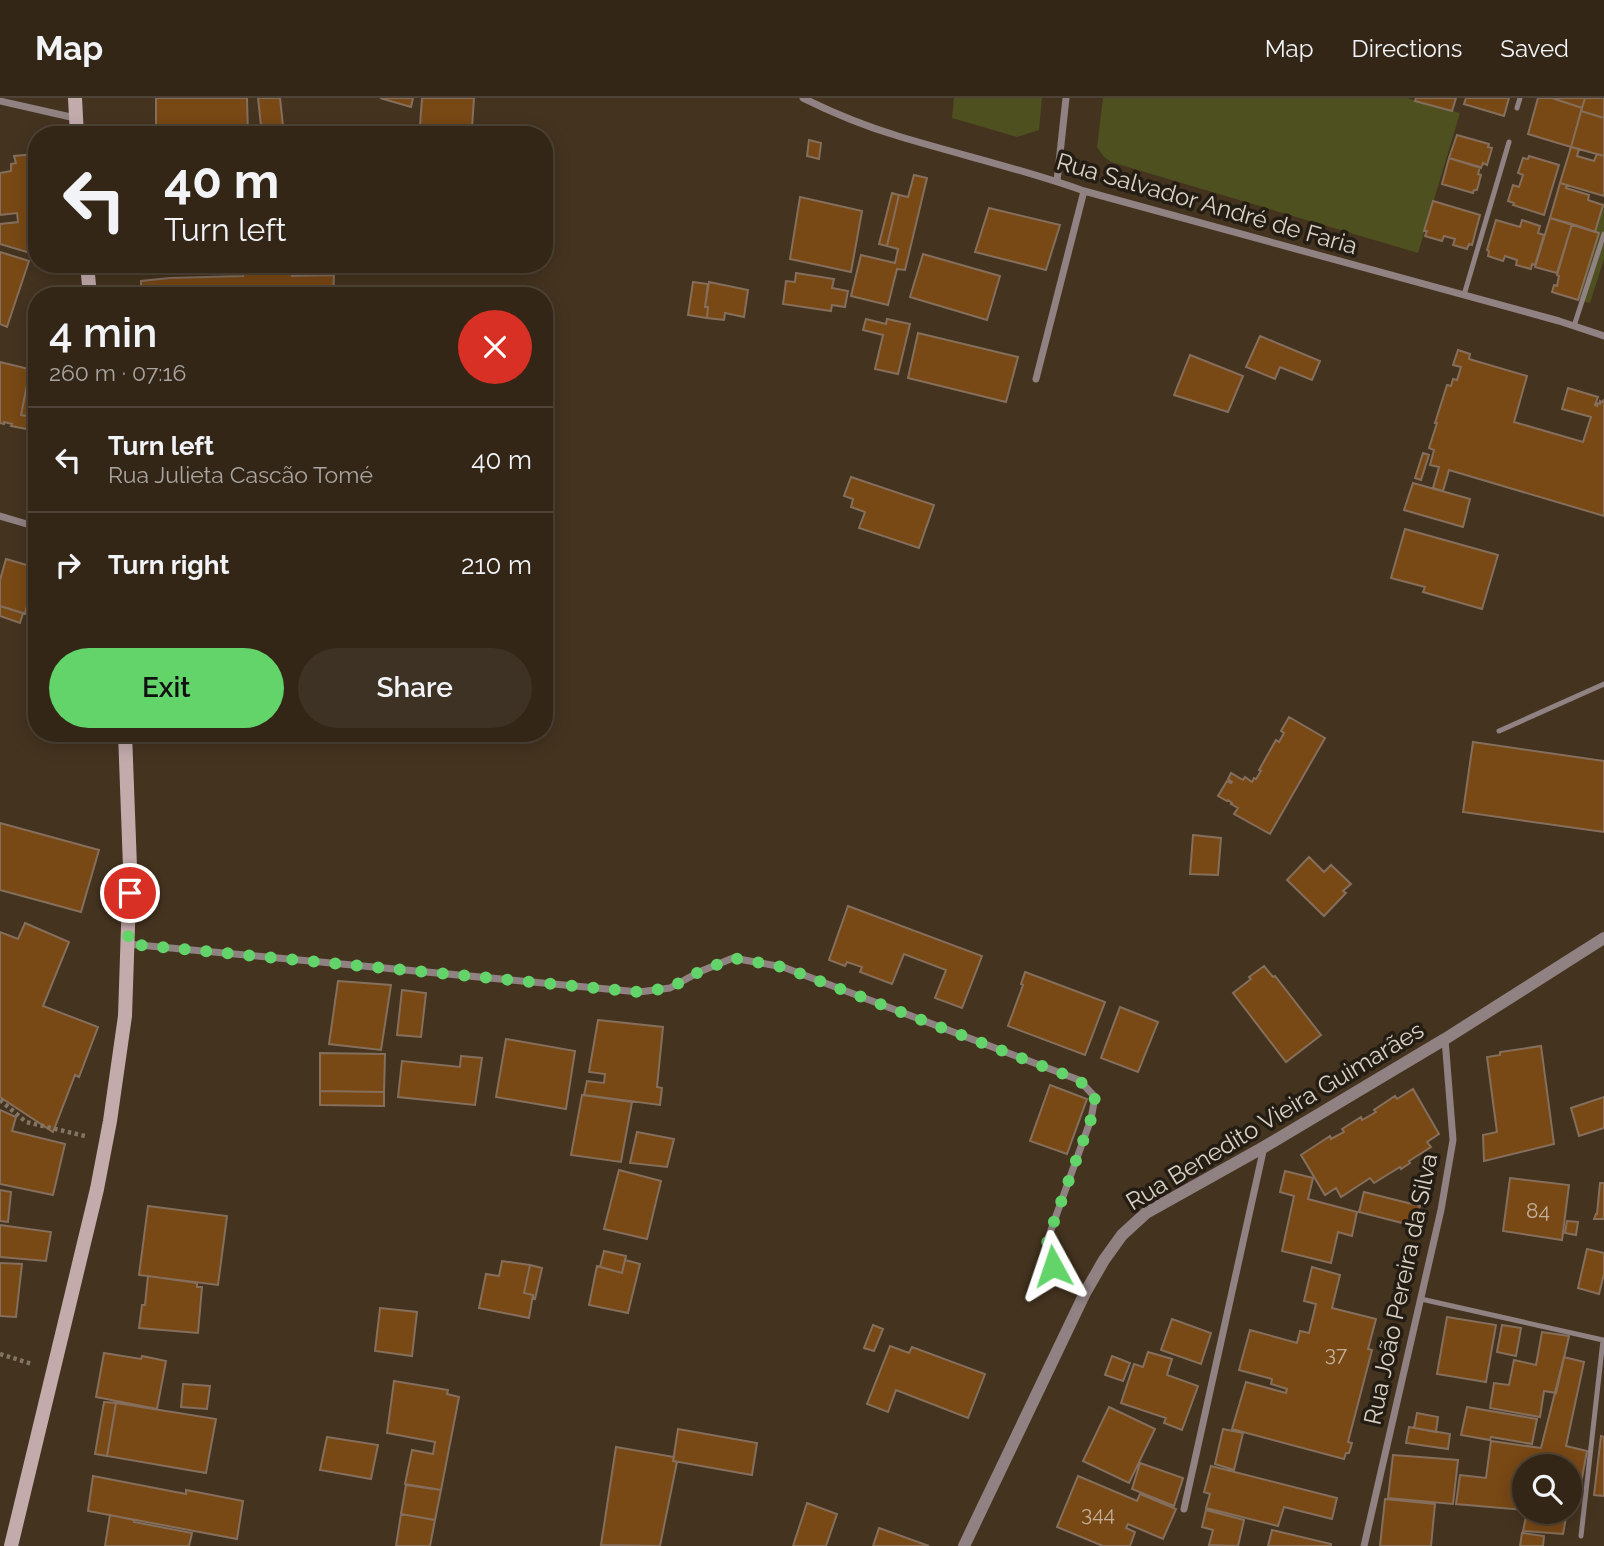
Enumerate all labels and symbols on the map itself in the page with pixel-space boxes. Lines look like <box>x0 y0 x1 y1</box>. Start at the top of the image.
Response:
street label: Rua Salvador André de Faria <box>1053 147 1361 260</box>
pin <box>100 863 160 923</box>
street label: Rua Benedito Vieira Guimarães <box>1121 1015 1429 1216</box>
street label: Rua João Pereira da Silva <box>1358 1151 1443 1427</box>
house number: 84 <box>1526 1198 1550 1223</box>
position arrow <box>1016 1229 1090 1303</box>
house number: 37 <box>1325 1341 1348 1366</box>
house number: 344 <box>1081 1501 1115 1526</box>

